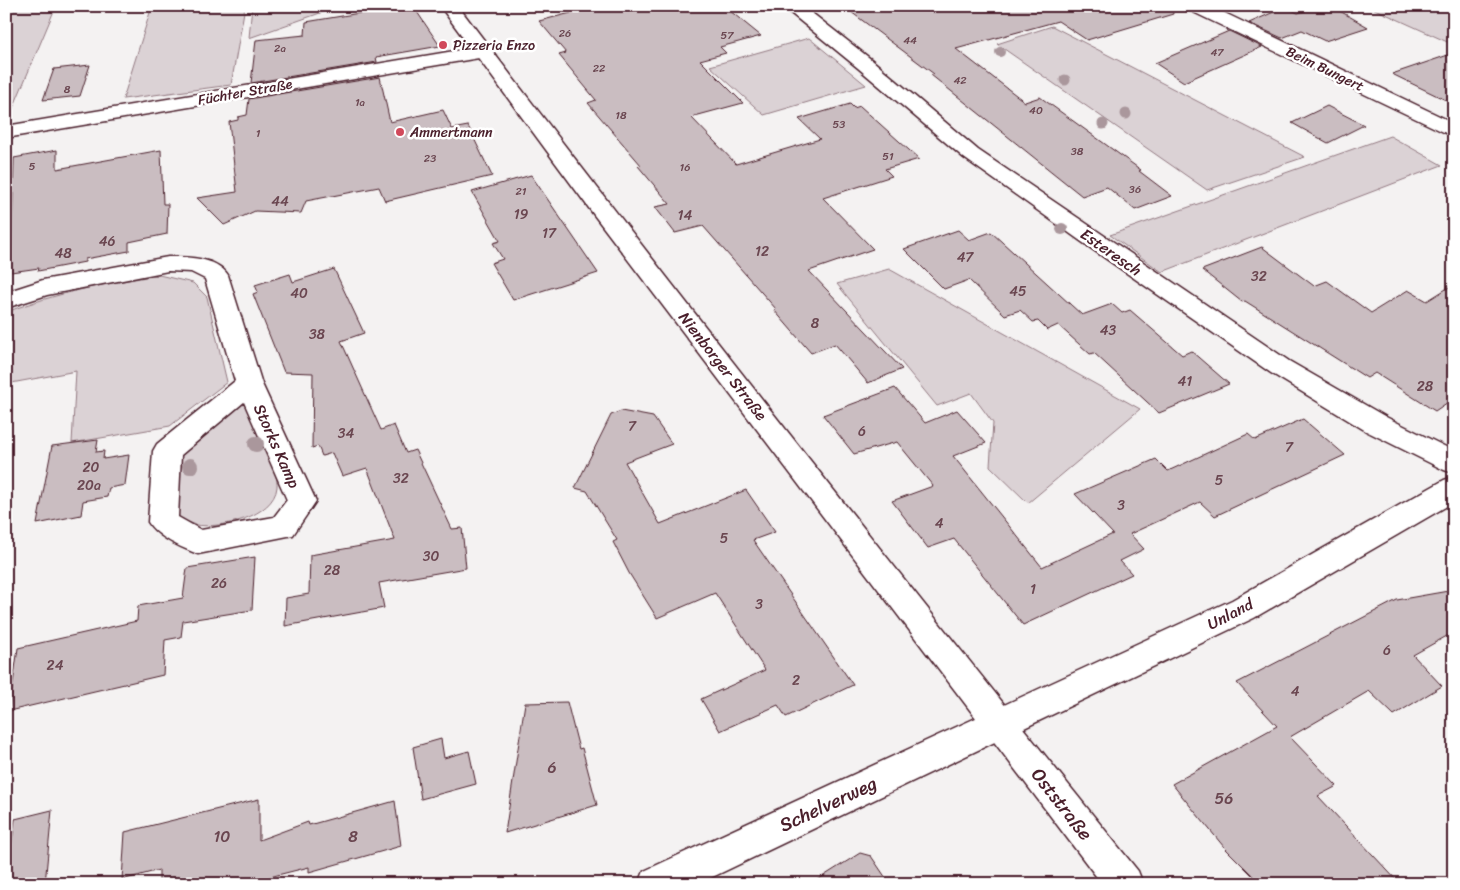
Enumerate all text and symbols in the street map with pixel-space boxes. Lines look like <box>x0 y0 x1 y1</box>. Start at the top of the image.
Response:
house number: 26 <box>559 24 571 43</box>
house number: 57 <box>720 26 734 45</box>
house number: 44 <box>903 31 917 50</box>
place label: Pizzeria Enzo <box>453 33 535 58</box>
house number: 2a <box>274 39 286 58</box>
marker: Pizzeria Enzo <box>437 39 449 51</box>
street label: Beim Bungert <box>1282 39 1368 99</box>
house number: 47 <box>1210 43 1224 62</box>
house number: 22 <box>593 59 606 78</box>
street label: Füchter Straße <box>196 71 295 113</box>
house number: 42 <box>953 71 967 90</box>
house number: 8 <box>64 80 71 99</box>
house number: 1a <box>355 93 366 112</box>
house number: 40 <box>1029 101 1043 120</box>
house number: 18 <box>615 106 627 125</box>
house number: 53 <box>833 115 845 134</box>
place label: Ammertmann <box>409 120 493 145</box>
house number: 1 <box>256 124 261 143</box>
marker: Ammertmann <box>394 126 406 138</box>
house number: 38 <box>1071 142 1084 161</box>
house number: 51 <box>882 147 894 166</box>
house number: 23 <box>424 149 436 168</box>
house number: 5 <box>29 157 36 176</box>
house number: 16 <box>680 158 690 177</box>
house number: 36 <box>1129 180 1141 199</box>
house number: 21 <box>515 182 527 201</box>
house number: 44 <box>271 189 289 214</box>
house number: 19 <box>514 202 529 227</box>
house number: 14 <box>678 203 693 228</box>
street label: Esteresch <box>1074 220 1148 284</box>
house number: 17 <box>542 221 557 246</box>
house number: 46 <box>99 229 115 254</box>
house number: 12 <box>755 239 769 264</box>
house number: 48 <box>54 241 72 266</box>
house number: 47 <box>957 245 974 270</box>
house number: 32 <box>1251 264 1267 289</box>
house number: 45 <box>1009 279 1027 304</box>
house number: 40 <box>290 281 308 306</box>
street label: Nienborger Straße <box>671 305 775 427</box>
house number: 8 <box>811 311 820 336</box>
house number: 43 <box>1100 318 1117 343</box>
house number: 38 <box>309 322 326 347</box>
house number: 41 <box>1178 369 1192 394</box>
house number: 28 <box>1417 374 1434 399</box>
street label: Storks Kamp <box>245 399 309 494</box>
house number: 7 <box>628 414 637 439</box>
house number: 6 <box>858 419 866 444</box>
house number: 34 <box>338 421 354 446</box>
house number: 7 <box>1285 435 1294 460</box>
house number: 20 <box>83 455 100 480</box>
house number: 32 <box>393 466 409 491</box>
house number: 5 <box>1215 468 1224 493</box>
house number: 20a <box>77 473 101 498</box>
house number: 3 <box>1117 493 1125 518</box>
house number: 4 <box>935 511 944 536</box>
house number: 5 <box>720 526 729 551</box>
house number: 30 <box>423 544 439 569</box>
house number: 28 <box>324 558 341 583</box>
house number: 26 <box>211 571 227 596</box>
house number: 1 <box>1030 577 1036 602</box>
street label: Unland <box>1202 589 1260 638</box>
house number: 3 <box>755 592 763 617</box>
house number: 6 <box>1383 638 1391 663</box>
house number: 24 <box>47 653 64 678</box>
house number: 2 <box>792 668 800 693</box>
house number: 4 <box>1291 679 1300 704</box>
house number: 6 <box>547 753 557 782</box>
street label: Oststraße <box>1023 760 1102 848</box>
street label: Schelverweg <box>774 767 883 841</box>
house number: 56 <box>1215 784 1233 813</box>
house number: 10 <box>214 822 230 851</box>
house number: 8 <box>348 822 358 851</box>

